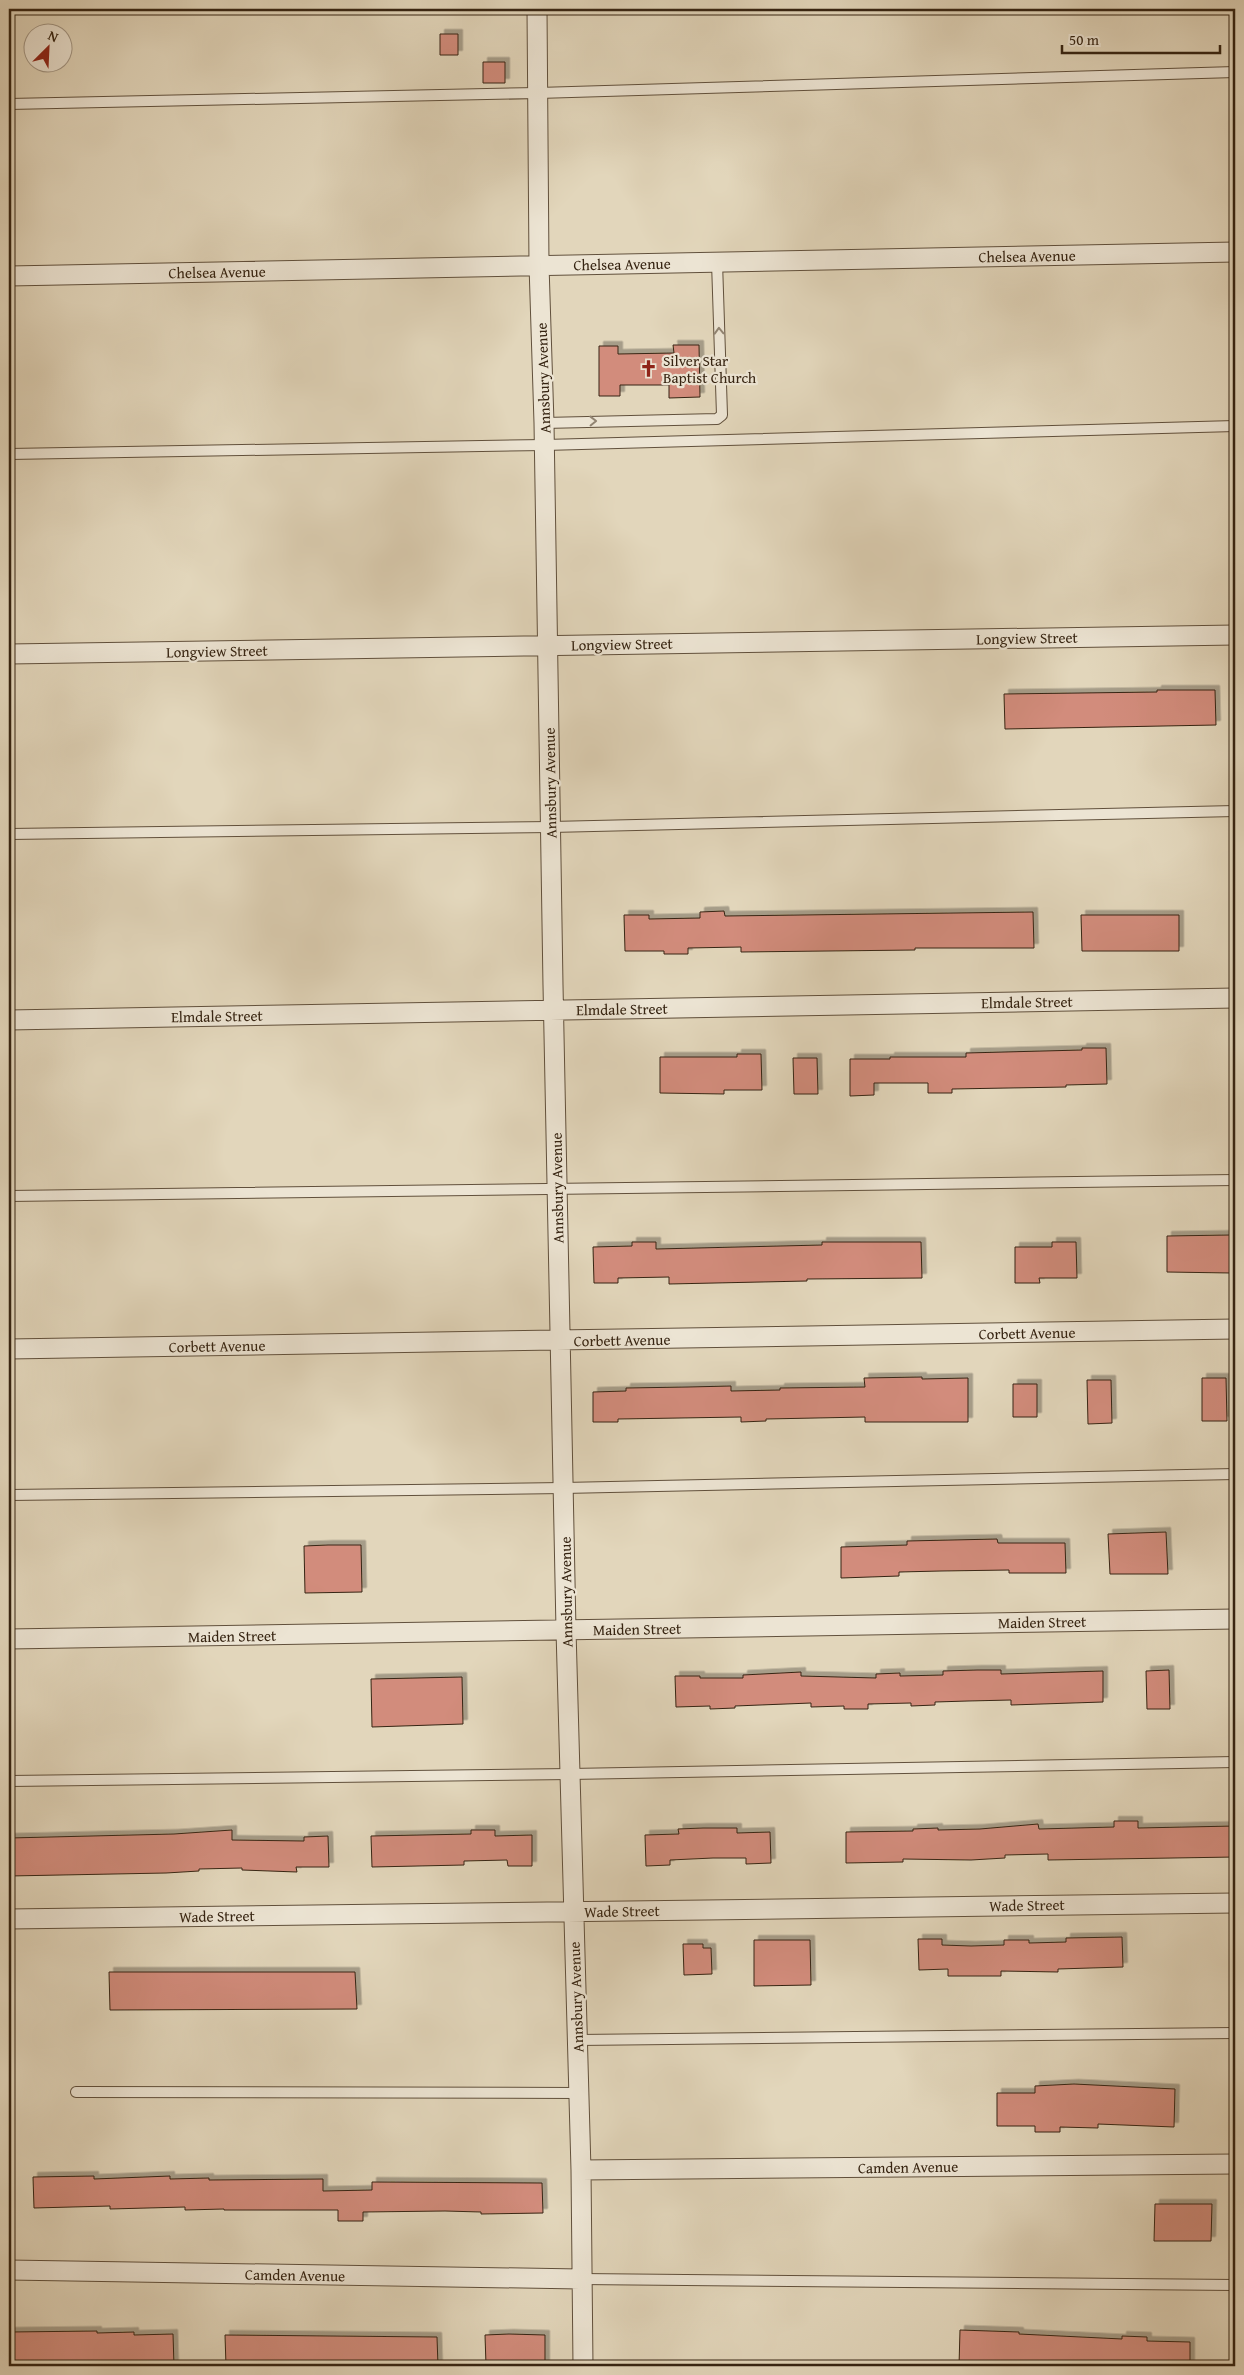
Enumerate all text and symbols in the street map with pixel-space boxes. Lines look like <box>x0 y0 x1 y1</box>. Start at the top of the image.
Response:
north arrow <box>22 22 72 72</box>
scale bar <box>1062 22 1219 54</box>
text: N <box>45 25 62 47</box>
text: 50 m <box>1069 29 1100 50</box>
street label: Chelsea Avenue <box>978 245 1076 267</box>
street label: Chelsea Avenue <box>573 253 671 275</box>
street label: Chelsea Avenue <box>168 261 266 283</box>
street label: Annsbury Avenue <box>531 322 555 434</box>
one-way arrow <box>713 327 724 335</box>
place label: Silver Star Baptist Church <box>663 350 757 388</box>
church icon: Silver Star Baptist Church <box>639 359 659 379</box>
one-way arrow <box>590 416 597 426</box>
street label: Longview Street <box>976 627 1079 649</box>
street label: Longview Street <box>571 633 674 655</box>
street label: Longview Street <box>166 640 269 662</box>
street label: Annsbury Avenue <box>539 727 561 839</box>
street label: Elmdale Street <box>981 991 1074 1013</box>
street label: Elmdale Street <box>576 998 669 1020</box>
street label: Elmdale Street <box>171 1005 264 1027</box>
street label: Annsbury Avenue <box>546 1132 568 1244</box>
street label: Corbett Avenue <box>978 1322 1076 1344</box>
street label: Corbett Avenue <box>573 1329 671 1351</box>
street label: Corbett Avenue <box>168 1335 266 1357</box>
street label: Annsbury Avenue <box>555 1536 577 1648</box>
street label: Maiden Street <box>998 1611 1087 1633</box>
street label: Maiden Street <box>593 1618 682 1640</box>
street label: Maiden Street <box>188 1625 277 1647</box>
street label: Wade Street <box>989 1894 1066 1916</box>
street label: Wade Street <box>584 1900 661 1922</box>
street label: Wade Street <box>179 1905 256 1927</box>
street label: Annsbury Avenue <box>564 1941 588 2053</box>
street label: Camden Avenue <box>858 2156 958 2178</box>
street label: Camden Avenue <box>245 2264 345 2286</box>

